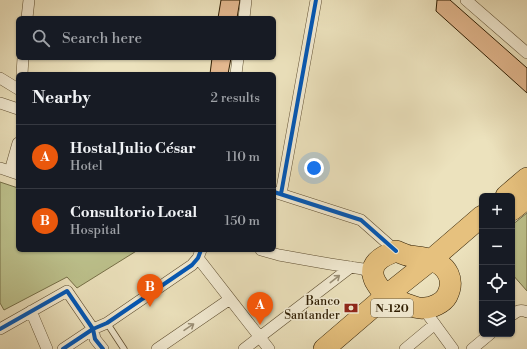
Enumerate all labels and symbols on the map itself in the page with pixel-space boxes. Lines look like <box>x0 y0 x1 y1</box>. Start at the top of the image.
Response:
your location <box>304 158 324 178</box>
pin: B <box>137 274 163 307</box>
one-way arrow <box>329 275 340 284</box>
pin: A <box>247 292 273 325</box>
place label: Banco Santander <box>284 294 340 323</box>
road number: N-120 <box>371 299 413 317</box>
bank icon: Banco Santander <box>343 300 359 316</box>
one-way arrow <box>184 323 195 331</box>

